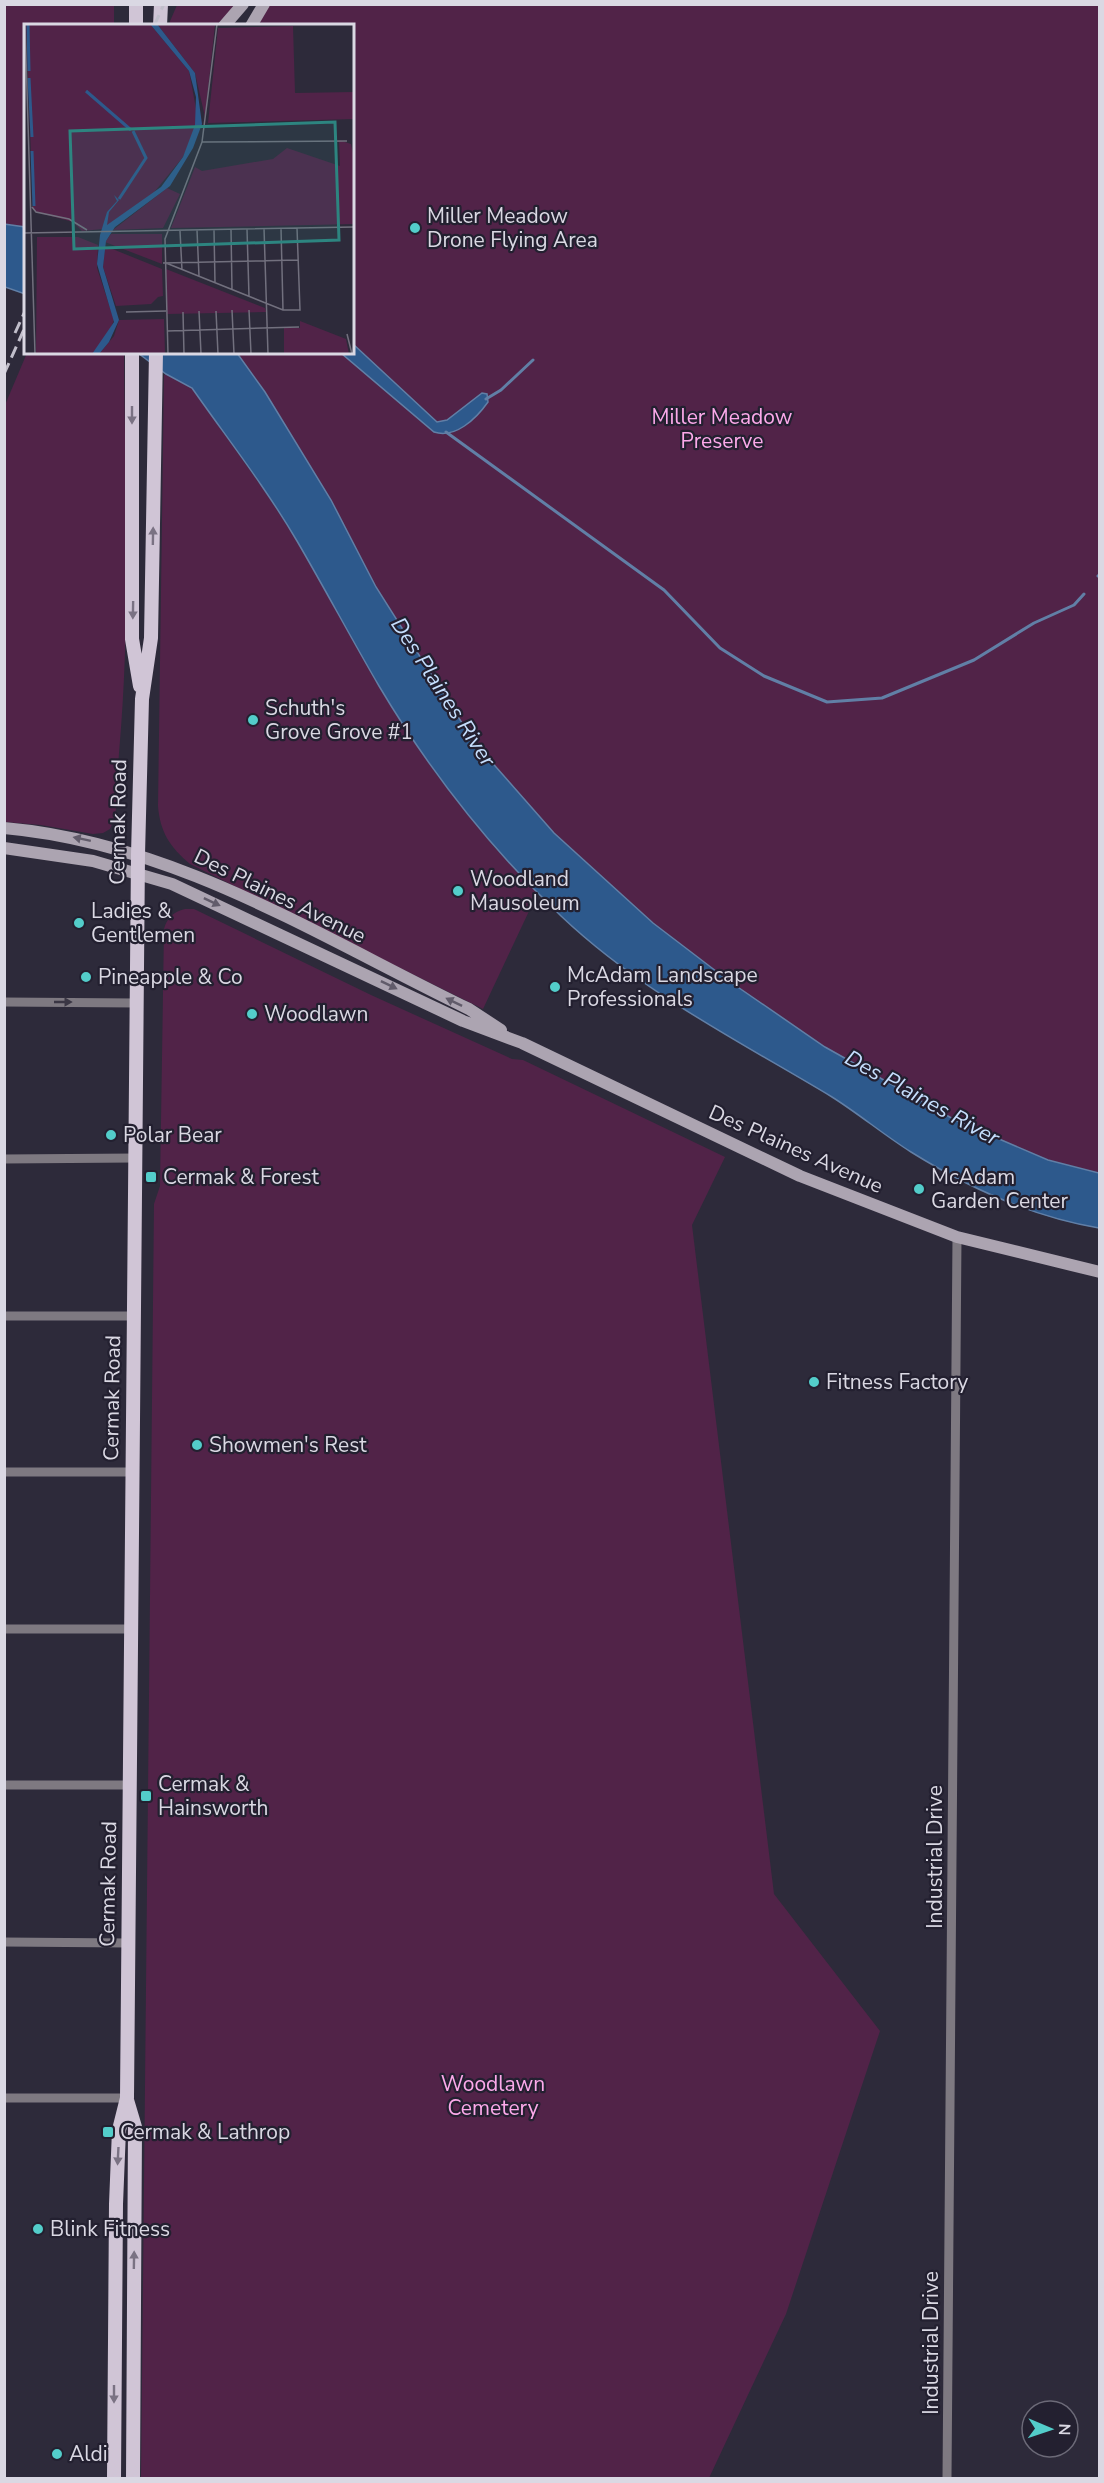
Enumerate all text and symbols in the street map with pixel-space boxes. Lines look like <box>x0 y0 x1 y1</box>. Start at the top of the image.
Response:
inset map <box>24 24 354 354</box>
place label: Miller Meadow Drone Flying Area <box>427 202 598 254</box>
marker: Miller Meadow Drone Flying Area <box>408 221 422 235</box>
park label: Miller Meadow Preserve <box>652 403 793 455</box>
one-way arrow <box>127 405 137 424</box>
one-way arrow <box>148 526 158 545</box>
one-way arrow <box>128 600 137 619</box>
water label: Des Plaines River <box>383 612 503 773</box>
place label: Schuth's Grove Grove #1 <box>265 694 413 746</box>
marker: Schuth's Grove Grove #1 <box>246 713 260 727</box>
street label: Cermak Road <box>103 759 133 885</box>
one-way arrow <box>72 834 91 843</box>
street label: Des Plaines Avenue <box>189 842 371 950</box>
place label: Woodland Mausoleum <box>470 865 580 917</box>
marker: Woodland Mausoleum <box>451 884 465 898</box>
place label: Ladies & Gentlemen <box>91 897 195 949</box>
one-way arrow <box>204 897 222 907</box>
marker: Ladies & Gentlemen <box>72 916 86 930</box>
place label: McAdam Landscape Professionals <box>567 961 758 1013</box>
place label: Pineapple & Co <box>98 963 243 991</box>
marker: Pineapple & Co <box>79 970 93 984</box>
marker: McAdam Landscape Professionals <box>548 980 562 994</box>
one-way arrow <box>380 981 397 990</box>
one-way arrow <box>53 997 72 1007</box>
one-way arrow <box>446 998 463 1007</box>
place label: Woodlawn <box>264 1000 368 1028</box>
marker: Woodlawn <box>245 1007 259 1021</box>
water label: Des Plaines River <box>839 1043 1006 1153</box>
street label: Des Plaines Avenue <box>705 1098 887 1200</box>
place label: Polar Bear <box>123 1121 222 1149</box>
marker: Polar Bear <box>104 1128 118 1142</box>
place label: Cermak & Forest <box>163 1163 319 1191</box>
place label: McAdam Garden Center <box>931 1163 1068 1215</box>
marker: Cermak & Forest <box>144 1170 158 1184</box>
marker: McAdam Garden Center <box>912 1182 926 1196</box>
street label: Cermak Road <box>97 1335 127 1461</box>
place label: Fitness Factory <box>826 1368 968 1396</box>
marker: Fitness Factory <box>807 1375 821 1389</box>
place label: Showmen's Rest <box>209 1431 367 1459</box>
marker: Showmen's Rest <box>190 1438 204 1452</box>
place label: Cermak & Hainsworth <box>158 1770 268 1822</box>
street label: Industrial Drive <box>921 1785 949 1929</box>
marker: Cermak & Hainsworth <box>139 1789 153 1803</box>
street label: Cermak Road <box>93 1821 123 1947</box>
park label: Woodlawn Cemetery <box>441 2070 545 2122</box>
place label: Cermak & Lathrop <box>120 2118 290 2146</box>
marker: Cermak & Lathrop <box>101 2125 115 2139</box>
one-way arrow <box>114 2147 123 2166</box>
place label: Blink Fitness <box>50 2215 170 2243</box>
marker: Blink Fitness <box>31 2222 45 2236</box>
one-way arrow <box>129 2250 139 2269</box>
street label: Industrial Drive <box>917 2271 945 2415</box>
one-way arrow <box>109 2384 119 2403</box>
north arrow <box>1020 2399 1080 2459</box>
text: N <box>1053 2423 1075 2436</box>
place label: Aldi <box>69 2440 108 2468</box>
marker: Aldi <box>50 2447 64 2461</box>

